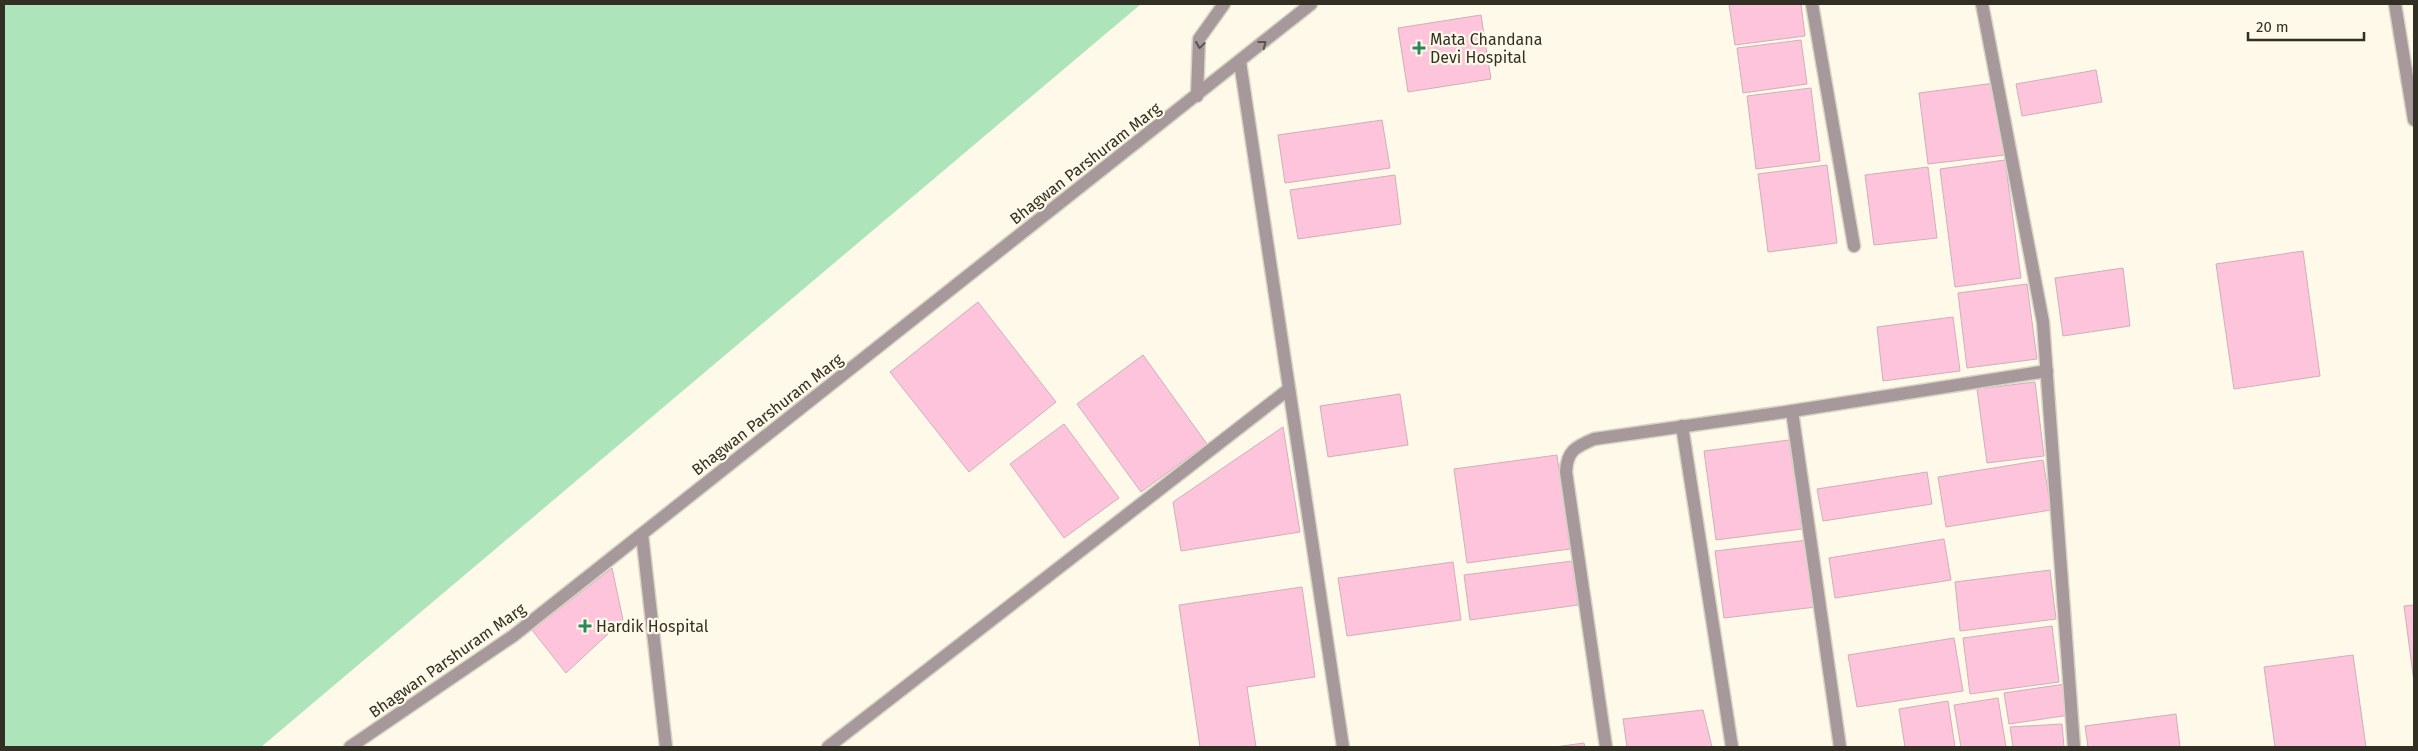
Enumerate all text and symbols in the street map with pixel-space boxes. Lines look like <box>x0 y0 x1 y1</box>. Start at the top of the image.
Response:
scale bar <box>2248 10 2364 42</box>
text: 20 m <box>2256 18 2289 36</box>
place label: Mata Chandana Devi Hospital <box>1430 30 1542 67</box>
one-way arrow <box>1257 41 1267 50</box>
marker: Mata Chandana Devi Hospital <box>1412 41 1426 55</box>
one-way arrow <box>1195 42 1206 50</box>
street label: Bhagwan Parshuram Marg <box>1006 98 1165 228</box>
street label: Bhagwan Parshuram Marg <box>688 349 847 479</box>
street label: Bhagwan Parshuram Marg <box>365 599 530 722</box>
place label: Hardik Hospital <box>596 617 709 636</box>
marker: Hardik Hospital <box>578 619 592 633</box>

